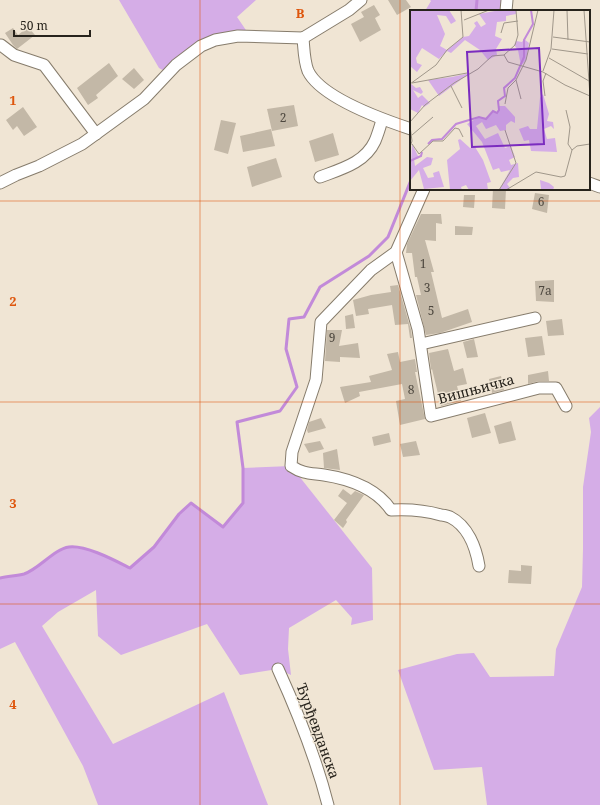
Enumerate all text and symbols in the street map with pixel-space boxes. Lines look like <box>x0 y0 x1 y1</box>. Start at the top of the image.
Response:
text: B <box>296 4 305 22</box>
inset map <box>410 10 590 190</box>
scale bar <box>14 12 90 38</box>
text: 50 m <box>20 17 48 34</box>
text: 1 <box>9 91 17 109</box>
house number: 2 <box>280 109 286 126</box>
house number: 6 <box>538 193 545 210</box>
house number: 1 <box>420 255 426 272</box>
house number: 3 <box>424 279 431 296</box>
house number: 7a <box>538 282 552 299</box>
text: 2 <box>9 292 17 310</box>
house number: 5 <box>428 302 434 319</box>
house number: 9 <box>329 329 335 346</box>
street label: Вишњичка <box>436 369 516 408</box>
house number: 8 <box>408 381 415 398</box>
text: 3 <box>9 494 17 512</box>
street label: Ђурђевданска <box>292 680 345 781</box>
text: 4 <box>9 695 17 713</box>

